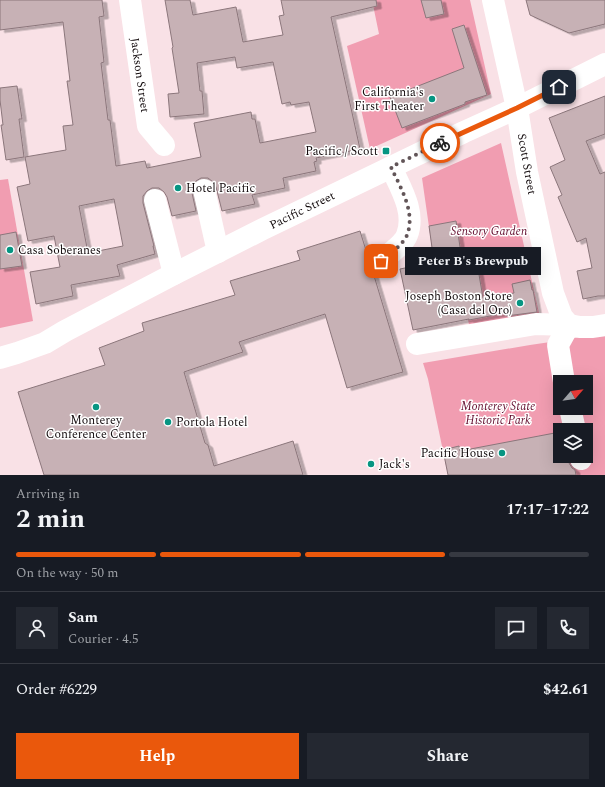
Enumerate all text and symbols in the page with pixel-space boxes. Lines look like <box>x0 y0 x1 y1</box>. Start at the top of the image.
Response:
street label: Jackson Street <box>125 36 154 114</box>
pin <box>542 70 576 104</box>
icon: home <box>548 76 570 98</box>
place label: California's First Theater <box>354 83 424 116</box>
marker: California's First Theater <box>427 94 437 104</box>
courier <box>420 123 460 163</box>
icon: bike <box>429 132 451 154</box>
street label: Scott Street <box>512 132 541 196</box>
place label: Pacific / Scott <box>305 142 378 161</box>
marker: Pacific / Scott <box>381 146 391 156</box>
place label: Hotel Pacific <box>186 179 255 198</box>
marker: Hotel Pacific <box>173 183 183 193</box>
street label: Pacific Street <box>266 186 338 235</box>
park label: Sensory Garden <box>451 222 528 241</box>
place label: Casa Soberanes <box>18 241 101 260</box>
pin <box>364 244 398 278</box>
marker: Casa Soberanes <box>5 245 15 255</box>
callout: Peter B's Brewpub <box>405 247 541 275</box>
icon: bag <box>370 250 392 272</box>
text: Peter B's Brewpub <box>418 251 528 271</box>
place label: Joseph Boston Store (Casa del Oro) <box>405 287 512 320</box>
marker: Joseph Boston Store (Casa del Oro) <box>515 298 525 308</box>
north arrow <box>553 375 593 415</box>
map controls <box>553 375 593 463</box>
park label: Monterey State Historic Park <box>461 397 535 430</box>
marker: Monterey Conference Center <box>91 402 101 412</box>
place label: Monterey Conference Center <box>46 411 146 444</box>
place label: Portola Hotel <box>176 413 248 432</box>
marker: Portola Hotel <box>163 417 173 427</box>
button: layers <box>553 423 593 463</box>
place label: Pacific House <box>421 444 494 463</box>
marker: Pacific House <box>497 448 507 458</box>
place label: Jack's <box>379 455 410 474</box>
marker: Jack's <box>366 459 376 469</box>
text: Arriving in <box>16 484 80 504</box>
text: 17:17–17:22 <box>506 498 589 521</box>
text: 2 min <box>16 499 85 539</box>
text: On the way · 50 m <box>16 563 119 583</box>
text: Sam <box>68 606 98 629</box>
button: person <box>16 607 58 649</box>
button: chat <box>495 607 537 649</box>
button: phone <box>547 607 589 649</box>
text: Courier · 4.5 <box>68 629 138 649</box>
text: Order #6229 <box>16 678 97 701</box>
text: $42.61 <box>543 678 589 701</box>
button: Help <box>16 733 299 779</box>
button: Share <box>307 733 589 779</box>

